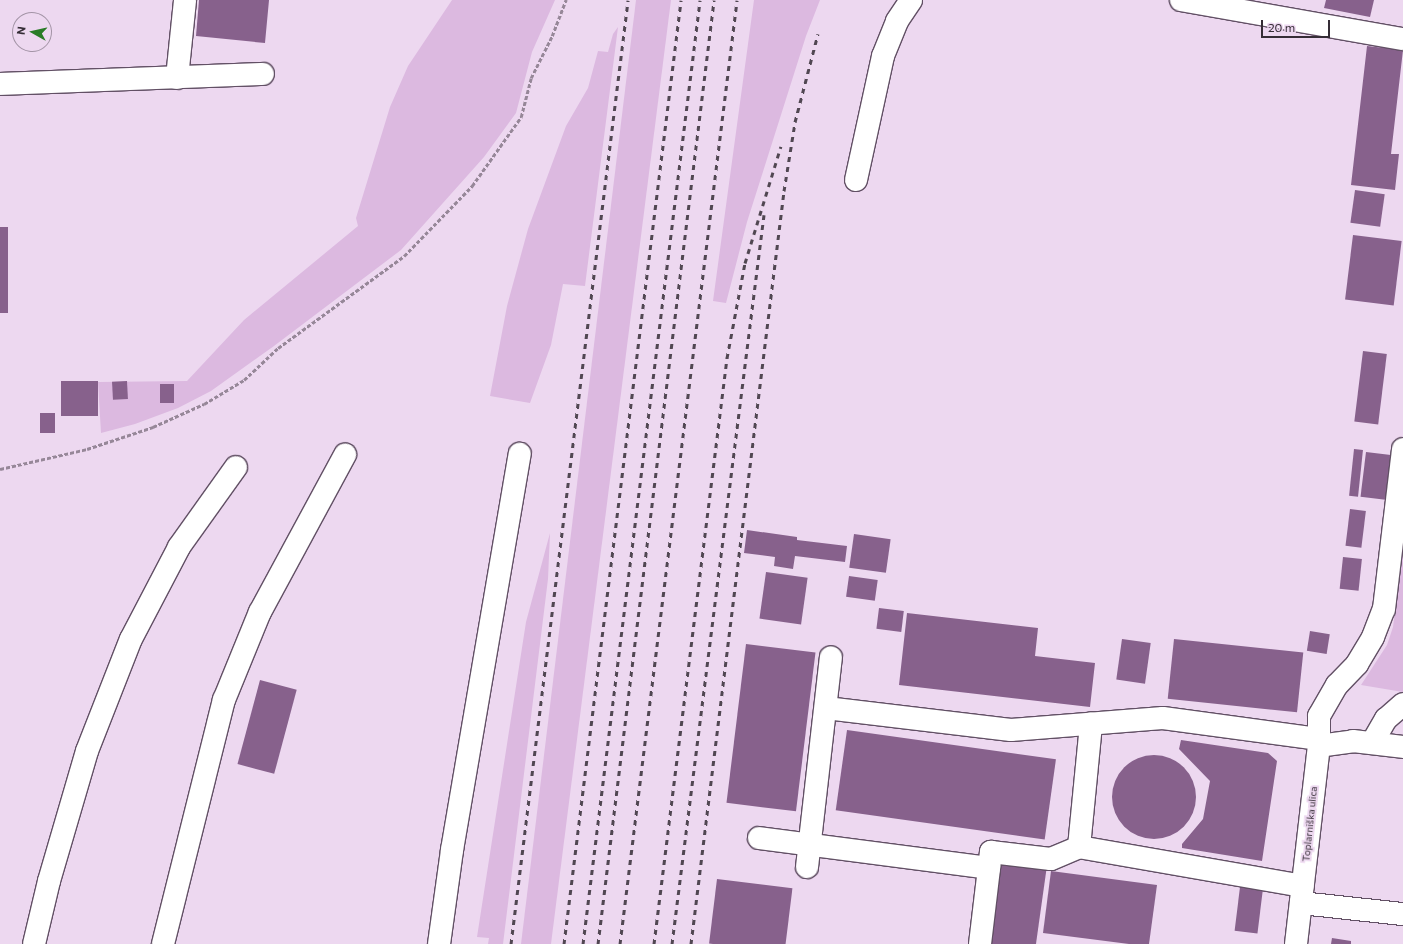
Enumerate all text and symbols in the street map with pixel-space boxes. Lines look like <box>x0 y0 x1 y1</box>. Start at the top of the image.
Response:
north arrow <box>12 12 52 52</box>
scale bar <box>1263 12 1332 38</box>
text: 20 m <box>1268 20 1295 34</box>
text: N <box>14 25 28 35</box>
street label: Toplarniška ulica <box>1300 786 1320 862</box>

